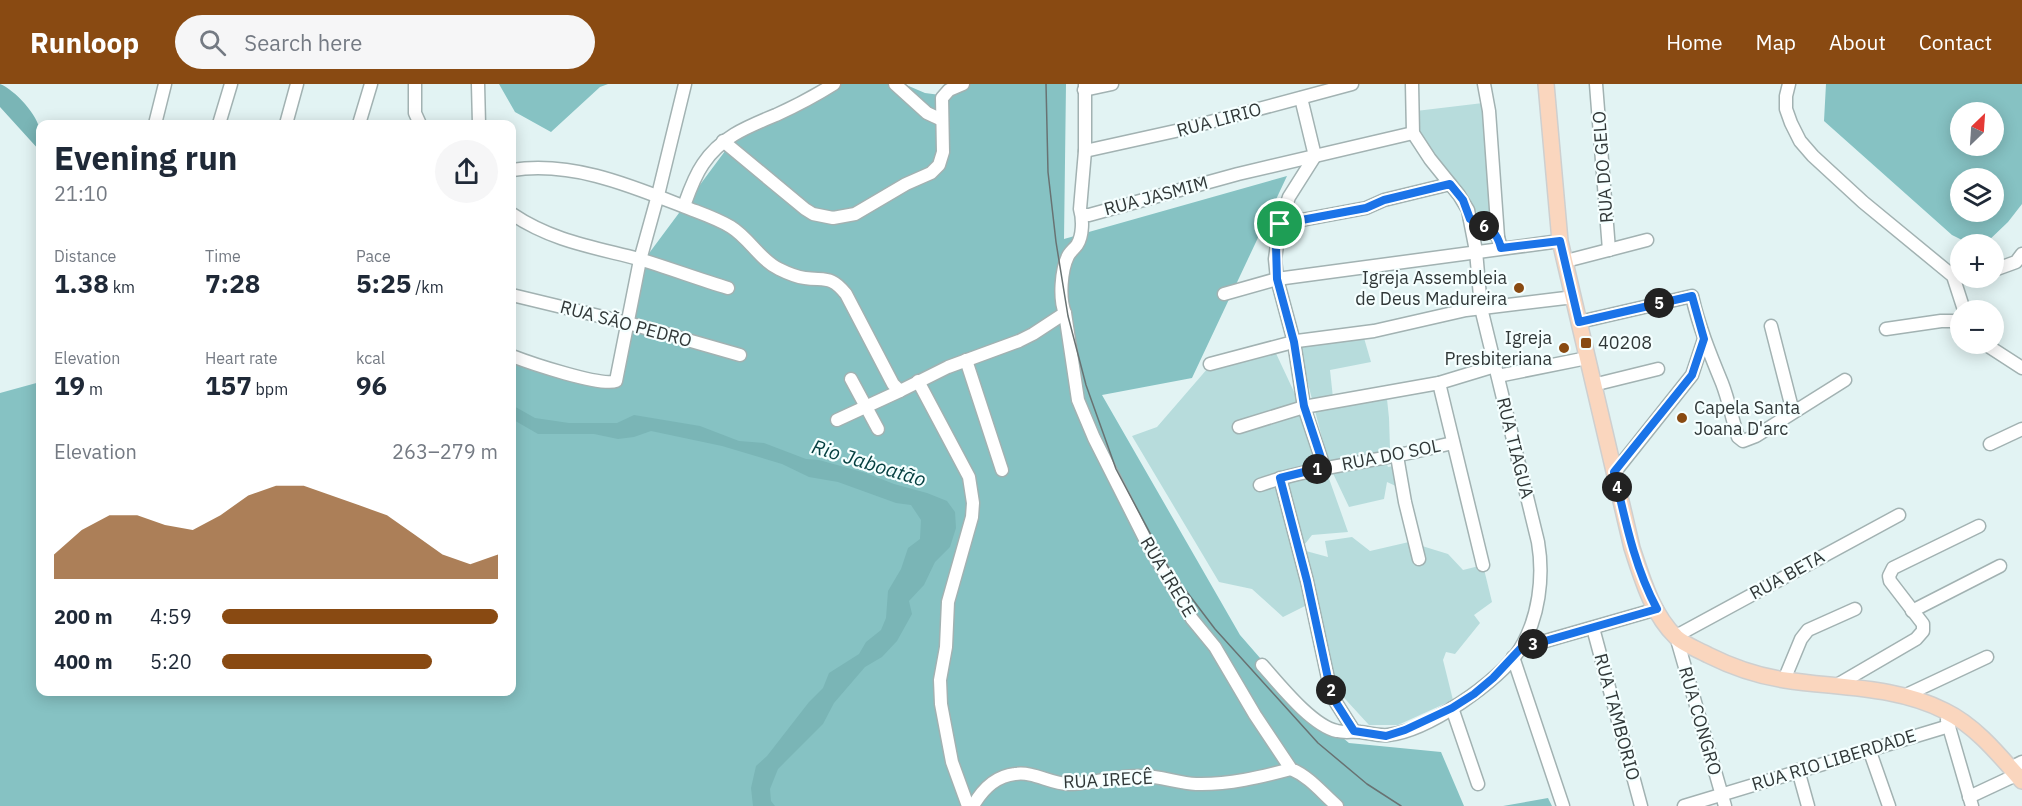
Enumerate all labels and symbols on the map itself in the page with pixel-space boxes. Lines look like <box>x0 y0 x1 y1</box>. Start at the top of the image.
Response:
street label: RUA LIRIO <box>1174 97 1264 142</box>
north arrow <box>1950 102 2004 156</box>
street label: RUA DO GELO <box>1587 110 1618 224</box>
street label: RUA JASMIM <box>1101 171 1210 220</box>
pin <box>1254 198 1305 249</box>
pin: 6 <box>1469 211 1499 241</box>
place label: Igreja Assembleia de Deus Madureira <box>1355 266 1507 310</box>
marker: Igreja Assembleia de Deus Madureira <box>1512 281 1526 295</box>
pin: 5 <box>1644 288 1674 318</box>
street label: RUA SÃO PEDRO <box>558 295 694 352</box>
place label: Igreja Presbiteriana <box>1444 326 1552 370</box>
place label: 40208 <box>1598 331 1652 354</box>
marker: 40208 <box>1579 336 1593 350</box>
marker: Igreja Presbiteriana <box>1557 341 1571 355</box>
street label: RUA TIAGUA <box>1492 395 1539 501</box>
place label: Capela Santa Joana D'arc <box>1694 396 1800 440</box>
marker: Capela Santa Joana D'arc <box>1675 411 1689 425</box>
water label: Rio Jaboatão <box>809 432 930 493</box>
street label: RUA DO SOL <box>1339 434 1442 475</box>
pin: 1 <box>1302 454 1332 484</box>
pin: 4 <box>1602 472 1632 502</box>
street label: RUA IRECE <box>1135 532 1201 621</box>
street label: RUA BETA <box>1745 544 1829 604</box>
pin: 3 <box>1518 629 1548 659</box>
street label: RUA TAMBORIO <box>1590 651 1645 783</box>
street label: RUA CONGRO <box>1674 664 1727 778</box>
pin: 2 <box>1316 675 1346 705</box>
street label: RUA RIO LIBERDADE <box>1749 724 1919 795</box>
street label: RUA IRECÊ <box>1062 766 1153 793</box>

